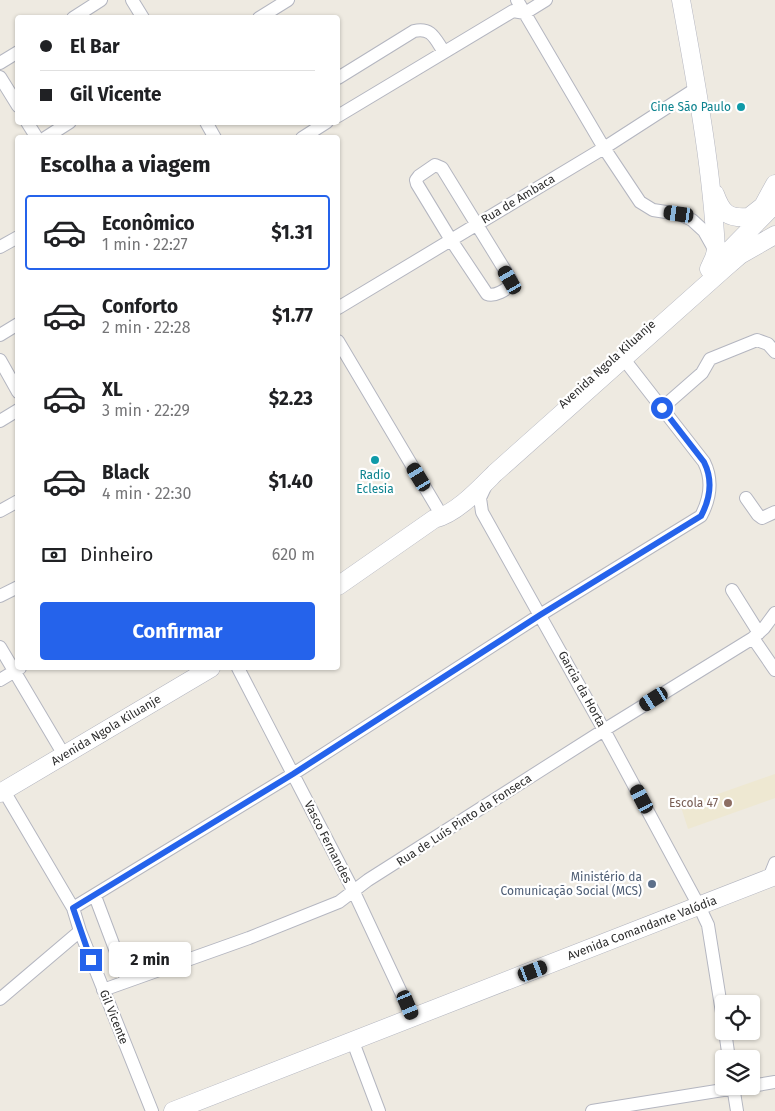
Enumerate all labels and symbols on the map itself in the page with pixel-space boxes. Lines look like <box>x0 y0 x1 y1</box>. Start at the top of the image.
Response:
place label: Cine São Paulo <box>651 100 731 114</box>
marker: Cine São Paulo <box>735 101 747 113</box>
street label: Rua de Ambaca <box>479 171 557 227</box>
car <box>663 204 694 224</box>
car <box>496 263 523 297</box>
street label: Avenida Ngola Kiluanje <box>556 317 658 411</box>
route start <box>651 397 673 419</box>
marker: Radio Eclesia <box>369 454 381 466</box>
car <box>404 460 433 494</box>
place label: Radio Eclesia <box>356 468 394 496</box>
street label: Garcia da Horta <box>555 649 609 729</box>
car <box>637 685 670 713</box>
street label: Avenida Ngola Kiluanje <box>49 692 163 768</box>
street label: Rua de Luís Pinto da Fonseca <box>394 771 534 869</box>
car <box>628 782 655 816</box>
place label: Escola 47 <box>669 796 718 810</box>
marker: Escola 47 <box>722 797 734 809</box>
street label: Vasco Fernandes <box>301 799 355 886</box>
place label: Ministério da Comunicação Social (MCS) <box>500 870 642 898</box>
marker: Ministério da Comunicação Social (MCS) <box>646 878 658 890</box>
street label: Avenida Comandante Valódia <box>565 893 719 963</box>
callout: 2 min <box>108 942 191 978</box>
route end <box>80 949 102 971</box>
car <box>516 959 549 983</box>
street label: Gil Vicente <box>97 988 131 1046</box>
car <box>395 988 420 1022</box>

